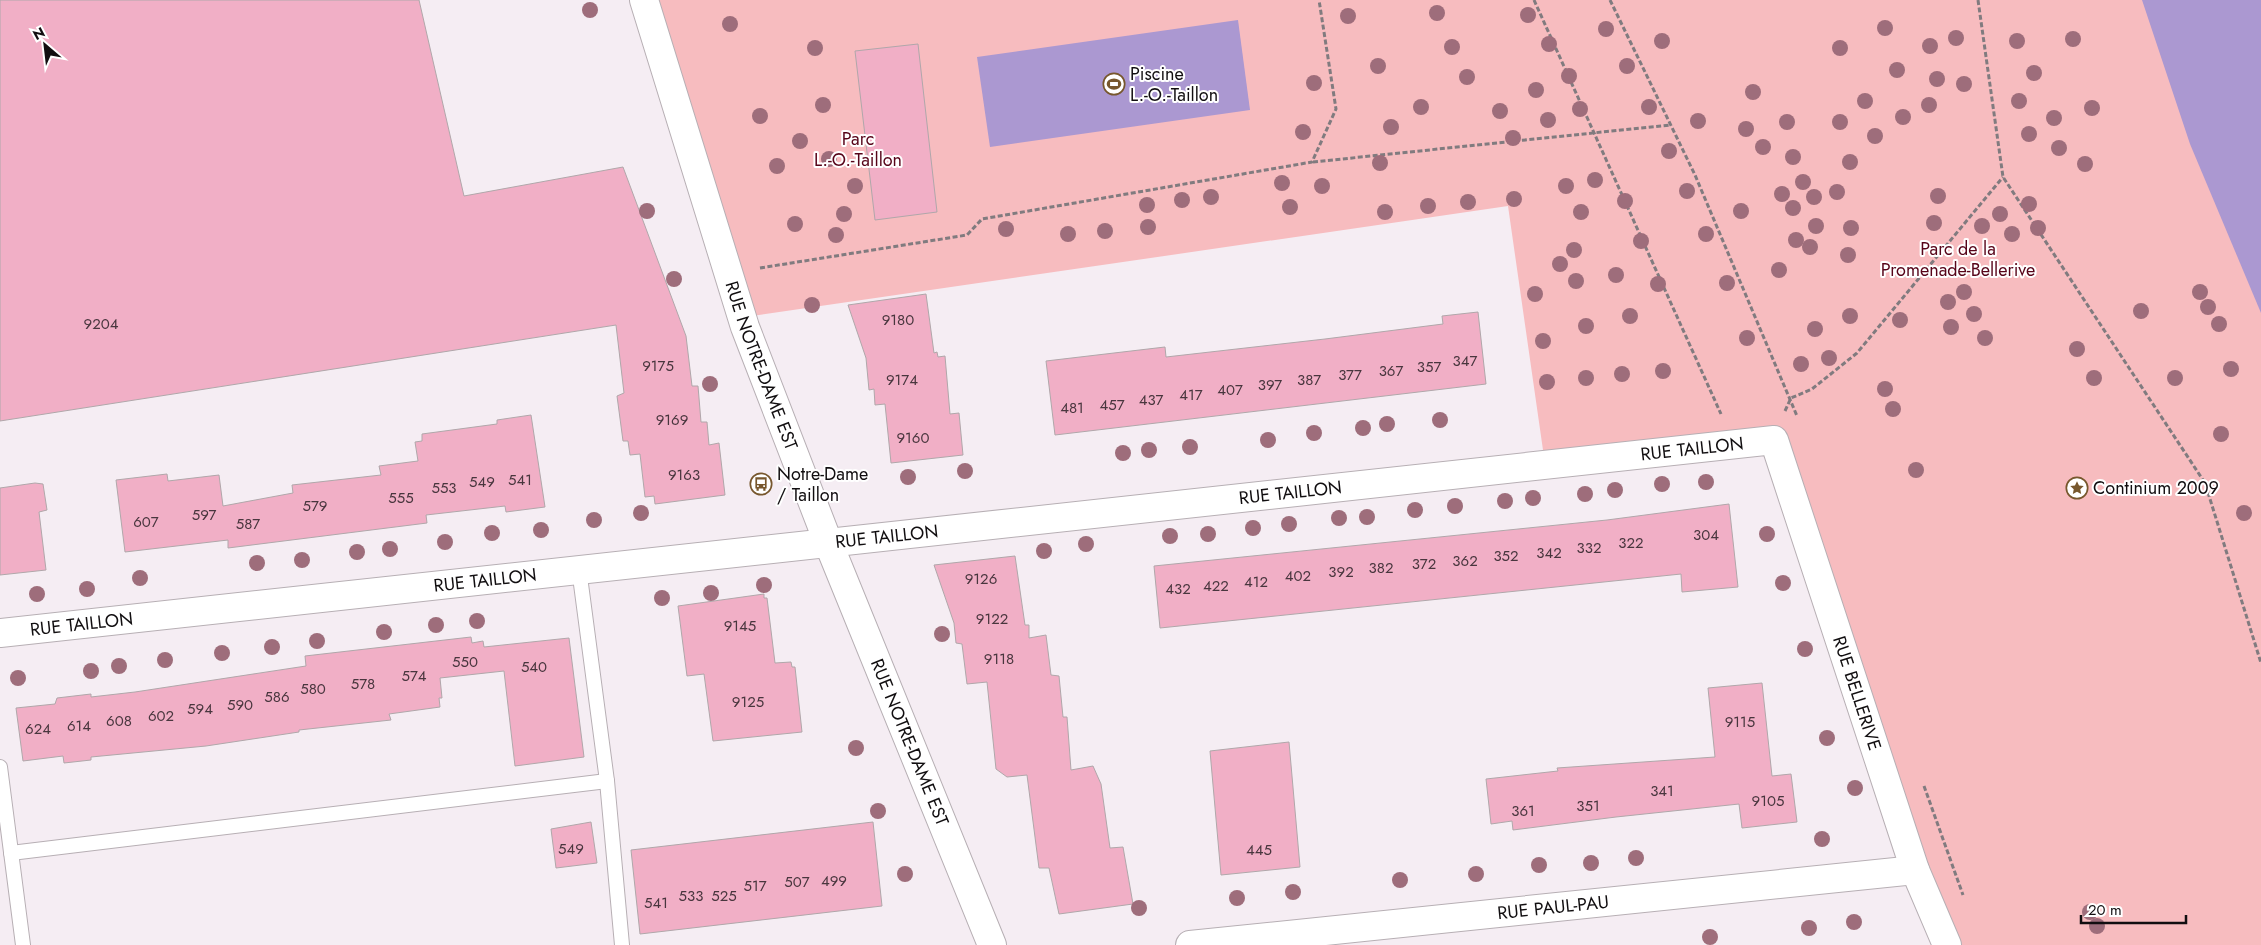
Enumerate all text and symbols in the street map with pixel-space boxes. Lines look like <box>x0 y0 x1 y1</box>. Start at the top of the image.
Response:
north arrow <box>20 20 70 70</box>
text: N <box>29 22 49 45</box>
place label: Piscine L.-O.-Taillon <box>1130 61 1218 108</box>
sports icon: Piscine L.-O.-Taillon <box>1102 72 1126 96</box>
park label: Parc L.-O.-Taillon <box>814 126 902 173</box>
park label: Parc de la Promenade-Bellerive <box>1881 236 2035 283</box>
street label: RUE NOTRE-DAME EST <box>719 278 804 454</box>
house number: 9180 <box>882 309 914 331</box>
house number: 9204 <box>84 313 119 335</box>
house number: 347 <box>1453 350 1478 372</box>
house number: 9175 <box>642 355 674 377</box>
house number: 357 <box>1417 356 1441 378</box>
house number: 367 <box>1379 360 1403 382</box>
house number: 377 <box>1338 364 1362 386</box>
house number: 9174 <box>886 369 918 391</box>
house number: 387 <box>1297 369 1321 391</box>
house number: 397 <box>1258 374 1282 396</box>
house number: 407 <box>1217 379 1243 401</box>
house number: 417 <box>1179 384 1203 406</box>
house number: 437 <box>1139 389 1163 411</box>
house number: 457 <box>1099 394 1125 416</box>
house number: 481 <box>1060 397 1084 419</box>
house number: 9169 <box>656 409 688 431</box>
house number: 9160 <box>896 427 930 449</box>
street label: RUE TAILLON <box>1639 430 1745 467</box>
place label: Notre-Dame / Taillon <box>777 461 868 508</box>
house number: 9163 <box>668 464 700 486</box>
house number: 541 <box>508 469 532 491</box>
house number: 549 <box>469 471 495 493</box>
bus stop icon: Notre-Dame / Taillon <box>749 472 773 496</box>
street label: RUE TAILLON <box>1238 474 1343 511</box>
place label: Continium 2009 <box>2093 475 2219 501</box>
place icon: Continium 2009 <box>2065 476 2089 500</box>
house number: 553 <box>431 477 457 499</box>
house number: 555 <box>388 487 414 509</box>
house number: 579 <box>303 495 327 517</box>
house number: 597 <box>192 504 216 526</box>
house number: 607 <box>133 511 159 533</box>
house number: 587 <box>236 513 260 535</box>
street label: RUE TAILLON <box>834 518 940 555</box>
house number: 304 <box>1693 524 1719 546</box>
house number: 322 <box>1618 532 1644 554</box>
house number: 332 <box>1577 537 1601 559</box>
house number: 342 <box>1536 542 1562 564</box>
house number: 352 <box>1493 545 1519 567</box>
house number: 362 <box>1452 550 1478 572</box>
house number: 372 <box>1412 553 1436 575</box>
house number: 382 <box>1369 557 1393 579</box>
house number: 392 <box>1328 561 1354 583</box>
street label: RUE TAILLON <box>432 562 538 599</box>
house number: 402 <box>1285 565 1311 587</box>
house number: 9126 <box>965 568 997 590</box>
house number: 412 <box>1244 571 1268 593</box>
house number: 422 <box>1203 575 1229 597</box>
house number: 432 <box>1165 578 1191 600</box>
street label: RUE TAILLON <box>29 606 134 643</box>
house number: 9122 <box>976 608 1008 630</box>
house number: 9145 <box>724 615 756 637</box>
street label: RUE BELLERIVE <box>1826 633 1888 754</box>
house number: 9118 <box>984 648 1014 670</box>
house number: 550 <box>452 651 478 673</box>
street label: RUE NOTRE-DAME EST <box>864 655 955 830</box>
house number: 540 <box>521 656 547 678</box>
house number: 574 <box>401 665 427 687</box>
house number: 578 <box>351 673 375 695</box>
house number: 580 <box>300 678 326 700</box>
house number: 586 <box>264 686 290 708</box>
house number: 9125 <box>732 691 764 713</box>
house number: 590 <box>227 694 253 716</box>
house number: 594 <box>187 698 213 720</box>
house number: 602 <box>148 705 174 727</box>
house number: 608 <box>106 710 132 732</box>
house number: 9115 <box>1725 711 1755 733</box>
house number: 614 <box>67 715 91 737</box>
house number: 624 <box>25 718 51 740</box>
house number: 341 <box>1650 780 1674 802</box>
house number: 9105 <box>1752 790 1784 812</box>
house number: 351 <box>1576 795 1600 817</box>
house number: 361 <box>1511 800 1535 822</box>
house number: 549 <box>558 838 584 860</box>
house number: 445 <box>1246 839 1272 861</box>
house number: 499 <box>821 870 847 892</box>
house number: 507 <box>784 871 810 893</box>
house number: 517 <box>743 875 767 897</box>
house number: 533 <box>679 885 703 907</box>
house number: 525 <box>711 885 737 907</box>
street label: RUE PAUL-PAU <box>1496 889 1610 926</box>
house number: 541 <box>644 892 668 914</box>
scale bar <box>2081 892 2186 924</box>
text: 20 m <box>2088 899 2122 921</box>

